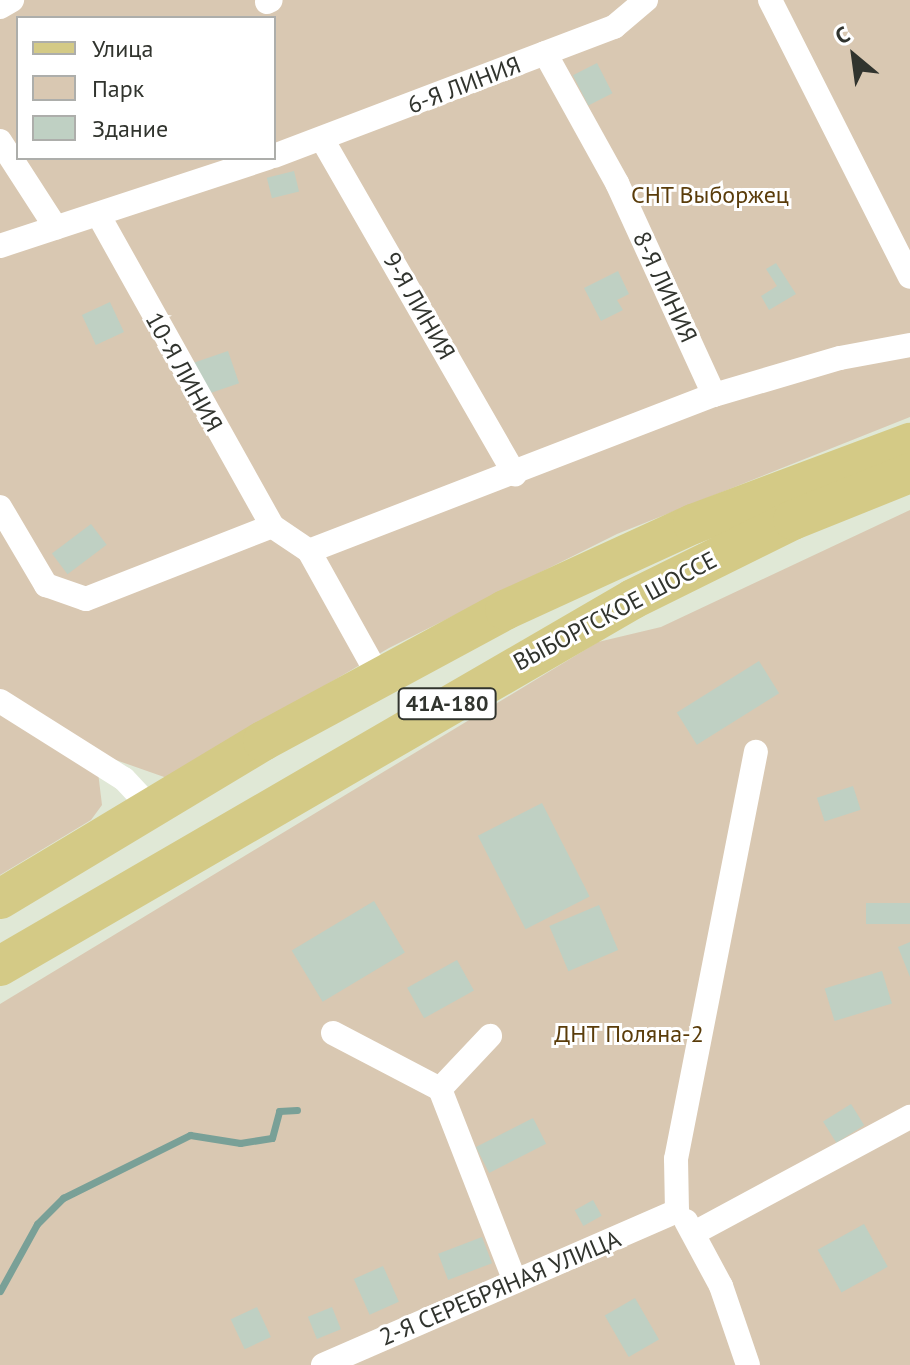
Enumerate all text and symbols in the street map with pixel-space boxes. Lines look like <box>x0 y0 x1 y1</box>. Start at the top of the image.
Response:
legend <box>16 16 276 160</box>
north arrow <box>814 16 894 96</box>
text: С <box>830 20 855 50</box>
text: Улица <box>92 33 153 64</box>
street label: 6-Я ЛИНИЯ <box>403 50 525 120</box>
text: Парк <box>92 73 144 104</box>
text: Здание <box>92 113 168 144</box>
park label: СНТ Выборжец <box>631 181 789 209</box>
street label: 8-Я ЛИНИЯ <box>627 227 703 347</box>
street label: 9-Я ЛИНИЯ <box>377 247 461 365</box>
street label: 10-Я ЛИНИЯ <box>139 307 229 437</box>
street label: ВЫБОРГСКОЕ ШОССЕ <box>508 545 722 677</box>
road number: 41А-180 <box>397 686 497 722</box>
park label: ДНТ Поляна-2 <box>554 1020 704 1048</box>
street label: 2-Я СЕРЕБРЯНАЯ УЛИЦА <box>375 1224 625 1352</box>

